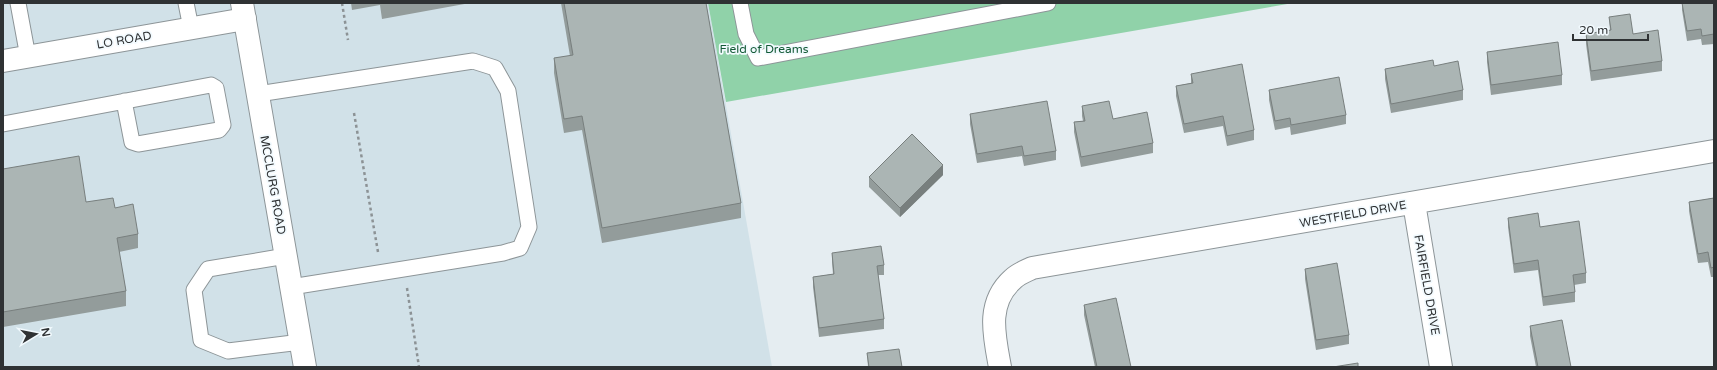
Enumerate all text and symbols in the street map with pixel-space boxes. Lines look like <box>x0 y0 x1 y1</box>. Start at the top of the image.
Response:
scale bar <box>1573 16 1648 42</box>
text: 20 m <box>1579 23 1608 37</box>
street label: LO ROAD <box>95 28 153 52</box>
park label: Field of Dreams <box>719 42 809 56</box>
street label: MCCLURG ROAD <box>257 134 289 236</box>
street label: WESTFIELD DRIVE <box>1298 198 1408 230</box>
street label: FAIRFIELD DRIVE <box>1411 234 1443 337</box>
north arrow <box>16 314 56 354</box>
text: N <box>38 327 53 338</box>

